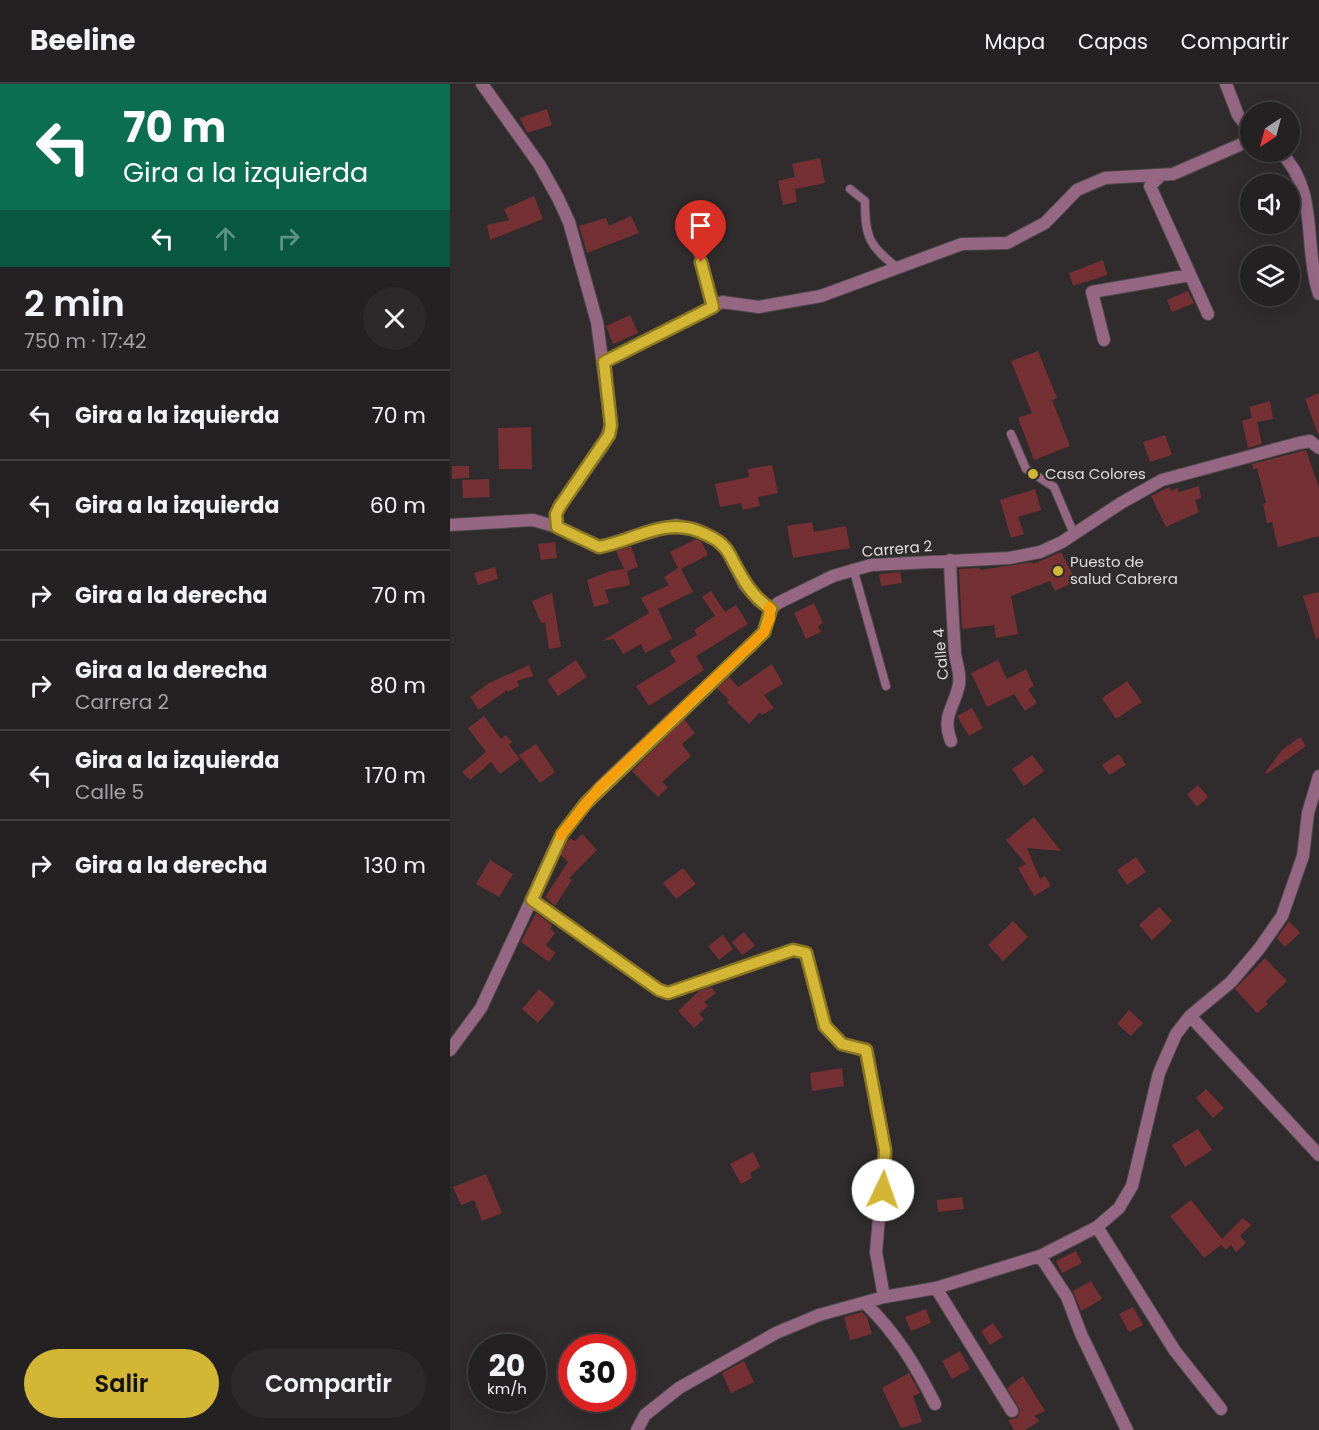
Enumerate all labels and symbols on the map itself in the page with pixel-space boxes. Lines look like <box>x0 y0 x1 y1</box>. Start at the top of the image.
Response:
north arrow <box>1240 102 1300 162</box>
pin <box>675 200 726 262</box>
place label: Casa Colores <box>1045 463 1146 484</box>
marker: Casa Colores <box>1026 467 1040 481</box>
street label: Carrera 2 <box>861 535 933 562</box>
place label: Puesto de salud Cabrera <box>1070 551 1178 589</box>
marker: Puesto de salud Cabrera <box>1051 564 1065 578</box>
street label: Calle 4 <box>928 627 953 681</box>
position arrow <box>851 1158 915 1222</box>
speed limit sign: 30 <box>558 1334 636 1412</box>

